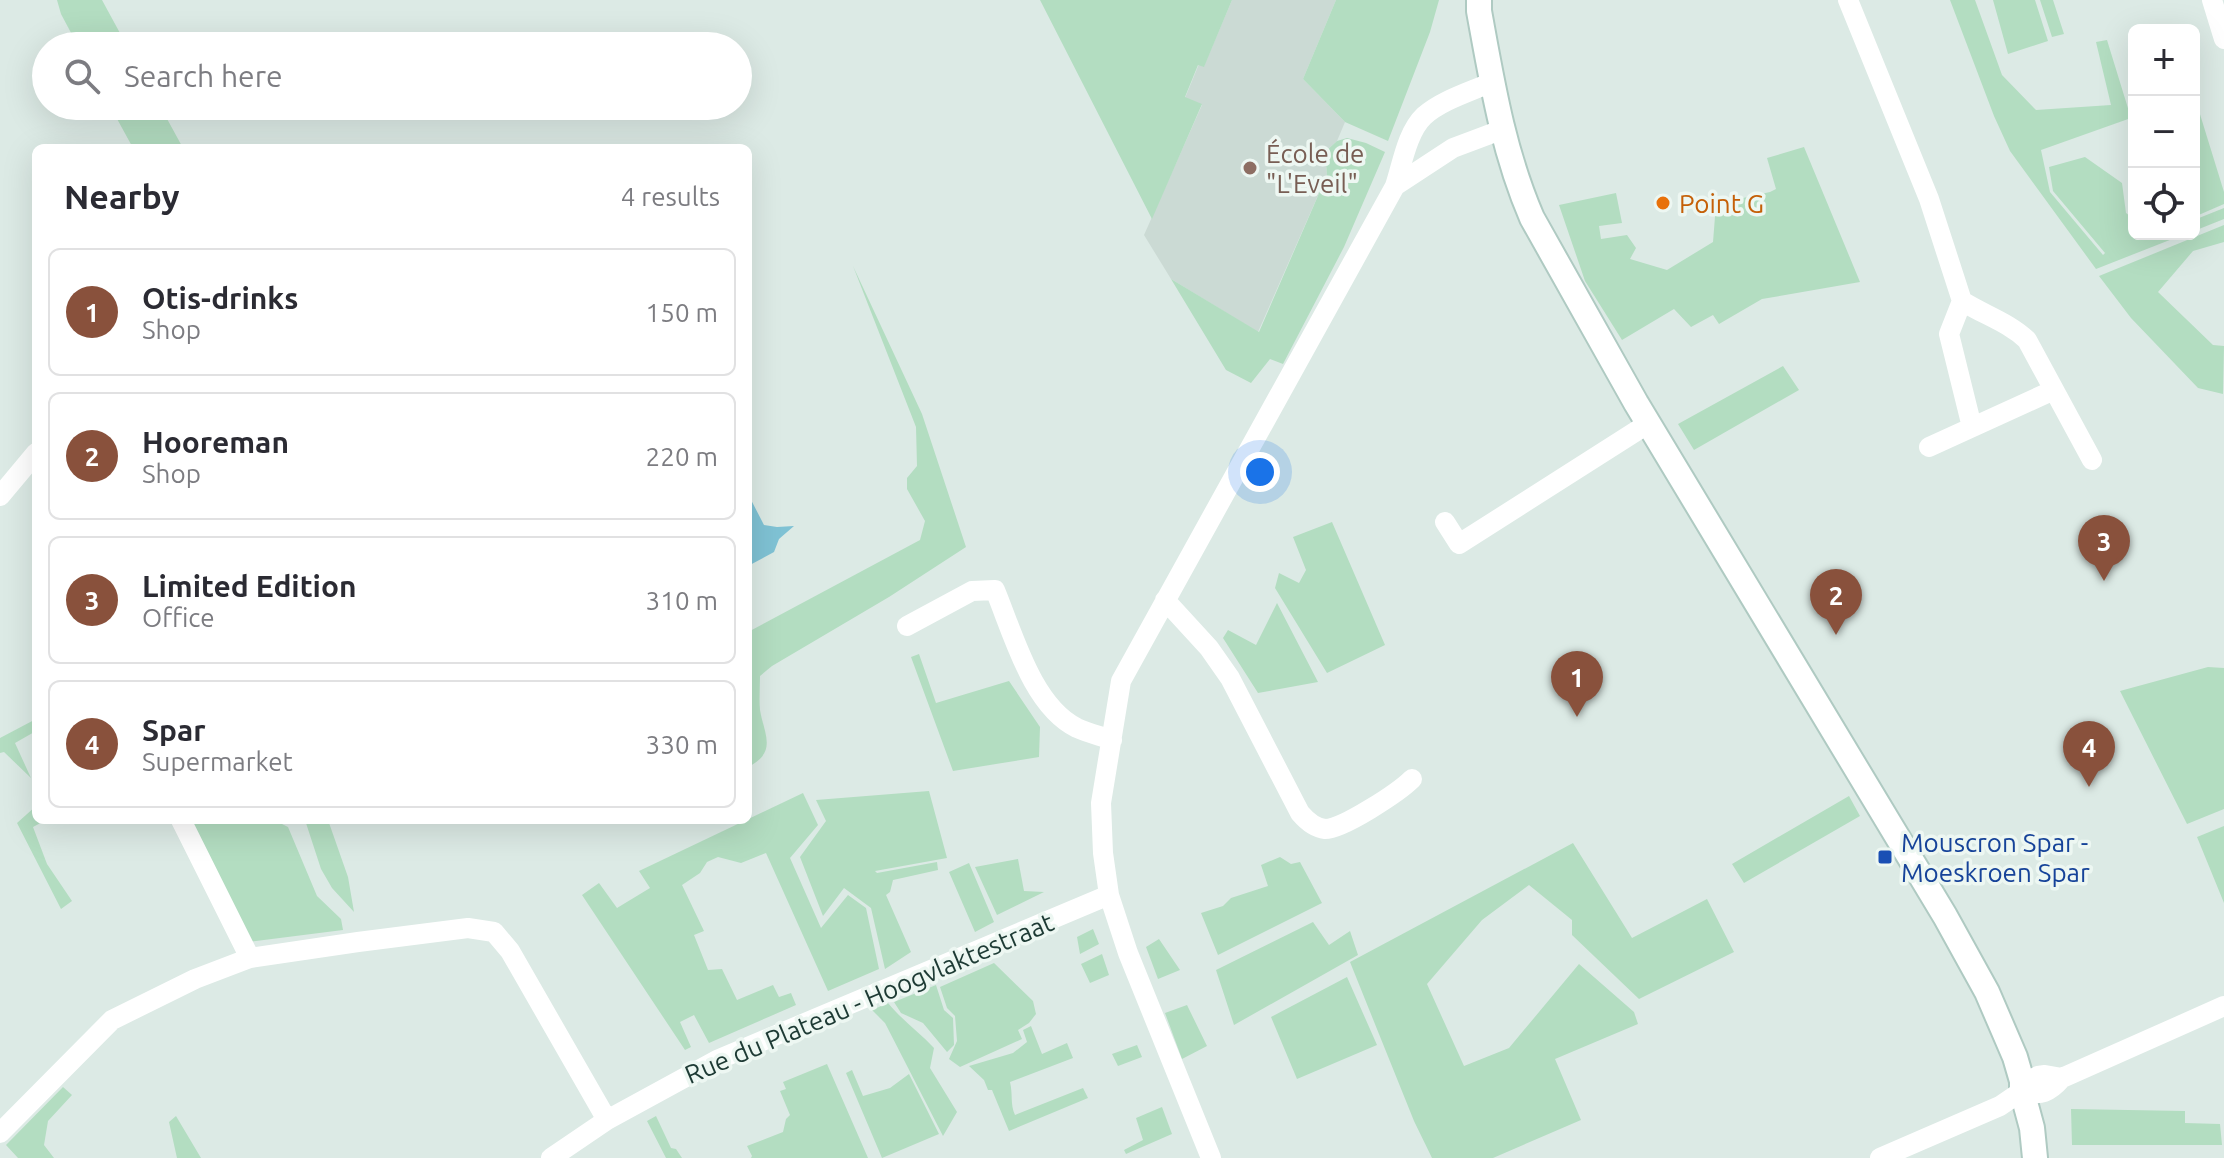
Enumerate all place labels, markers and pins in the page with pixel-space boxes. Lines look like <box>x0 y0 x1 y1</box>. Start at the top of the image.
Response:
place label: École de "L'Eveil" <box>1266 138 1364 198</box>
marker: École de "L'Eveil" <box>1241 159 1259 177</box>
place label: Point G <box>1679 189 1764 218</box>
marker: Point G <box>1654 194 1672 212</box>
pin: 3 <box>2078 515 2130 581</box>
pin: 2 <box>1810 569 1862 635</box>
pin: 1 <box>1551 651 1603 717</box>
pin: 4 <box>2063 721 2115 787</box>
place label: Mouscron Spar - Moeskroen Spar <box>1901 828 2090 887</box>
marker: Mouscron Spar - Moeskroen Spar <box>1876 848 1894 866</box>

